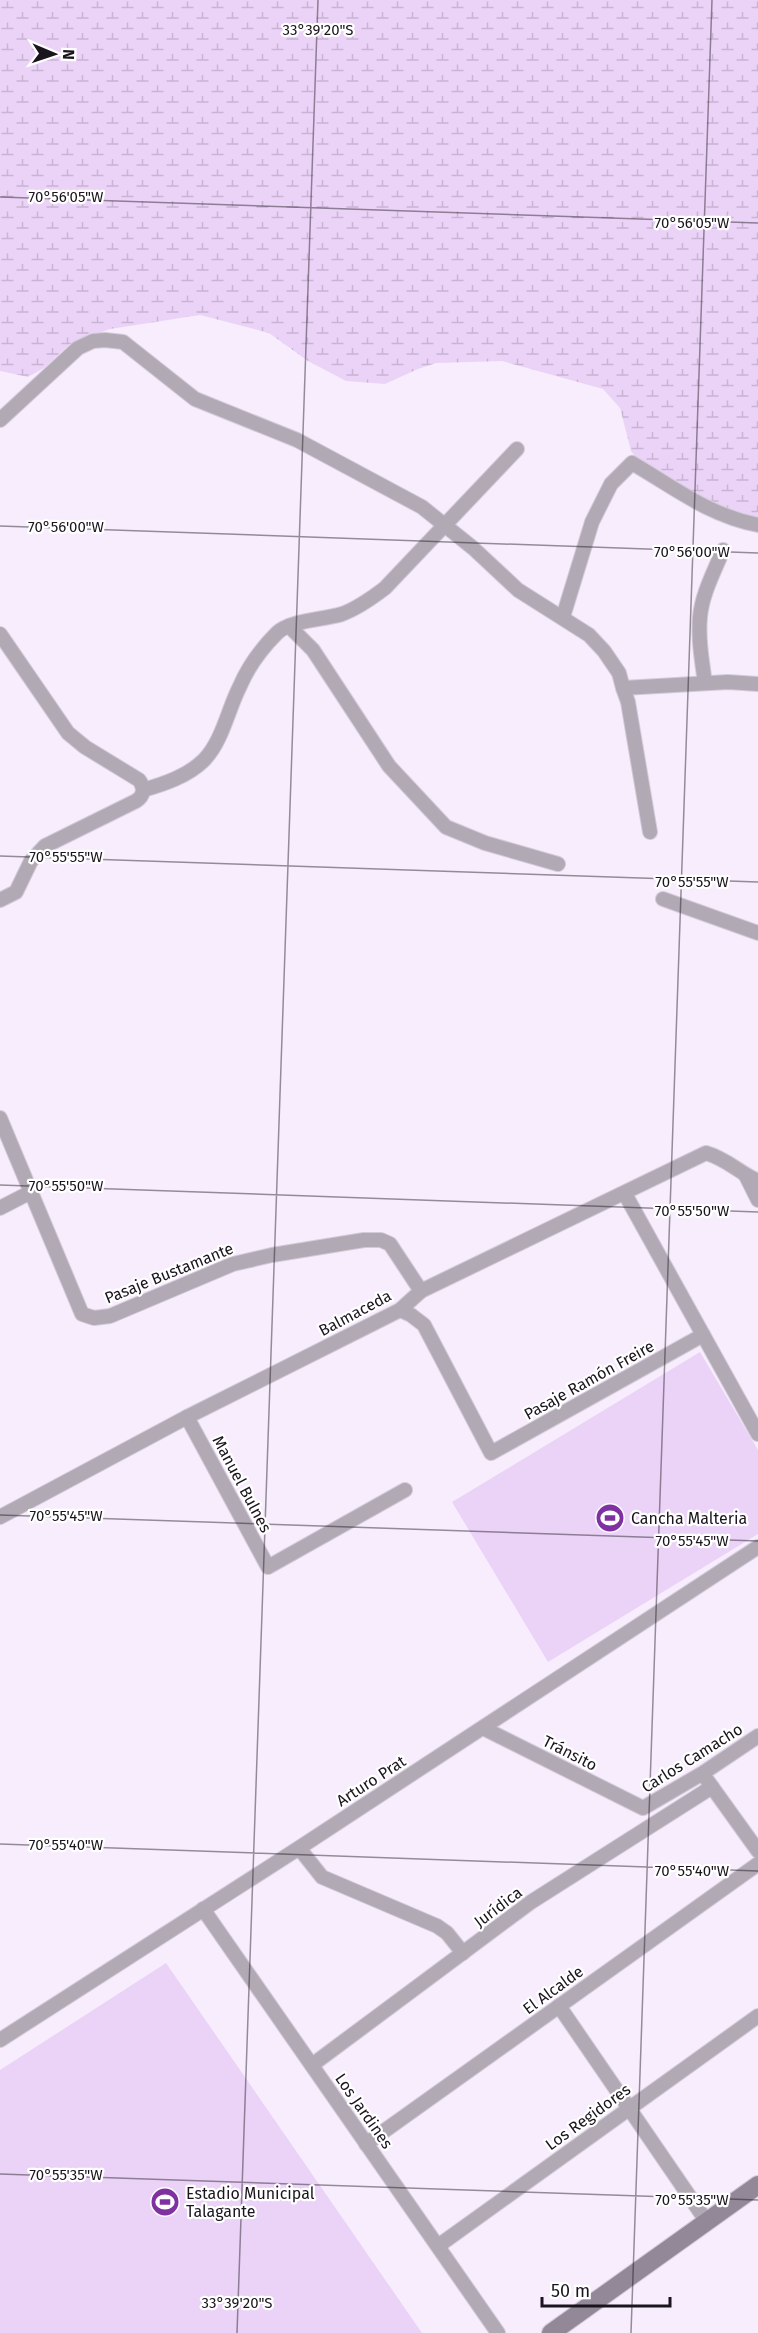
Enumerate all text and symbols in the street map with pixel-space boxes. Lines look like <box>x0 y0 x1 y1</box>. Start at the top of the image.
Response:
text: 33°39'20"S <box>282 21 354 39</box>
north arrow <box>24 24 84 84</box>
text: N <box>59 49 78 60</box>
text: 70°56'05"W <box>29 188 104 206</box>
text: 70°56'05"W <box>655 214 730 232</box>
text: 70°56'00"W <box>28 518 105 536</box>
text: 70°56'00"W <box>654 543 731 561</box>
text: 70°55'55"W <box>29 848 103 866</box>
text: 70°55'55"W <box>655 873 729 891</box>
text: 70°55'50"W <box>29 1177 104 1195</box>
text: 70°55'50"W <box>655 1202 730 1220</box>
street label: Pasaje Bustamante <box>102 1238 236 1308</box>
street label: Balmaceda <box>315 1286 395 1340</box>
street label: Pasaje Ramón Freire <box>521 1336 657 1424</box>
street label: Manuel Bulnes <box>209 1432 275 1536</box>
sports icon: Cancha Malteria <box>594 1502 626 1534</box>
text: 70°55'45"W <box>29 1507 103 1525</box>
place label: Cancha Malteria <box>631 1509 747 1528</box>
text: 70°55'45"W <box>655 1532 729 1550</box>
street label: Carlos Camacho <box>638 1719 746 1797</box>
street label: Tránsito <box>540 1731 600 1775</box>
street label: Arturo Prat <box>333 1751 409 1810</box>
text: 70°55'40"W <box>29 1836 104 1854</box>
text: 70°55'40"W <box>655 1862 730 1880</box>
street label: Jurídica <box>470 1883 526 1931</box>
street label: El Alcalde <box>519 1962 587 2018</box>
street label: Los Jardines <box>331 2070 397 2152</box>
street label: Los Regidores <box>542 2080 634 2154</box>
text: 70°55'35"W <box>29 2166 103 2184</box>
place label: Estadio Municipal Talagante <box>186 2184 315 2221</box>
sports icon: Estadio Municipal Talagante <box>149 2186 181 2218</box>
text: 70°55'35"W <box>655 2191 729 2209</box>
scale bar <box>542 2270 670 2308</box>
text: 50 m <box>551 2280 590 2302</box>
text: 33°39'20"S <box>201 2294 273 2312</box>

